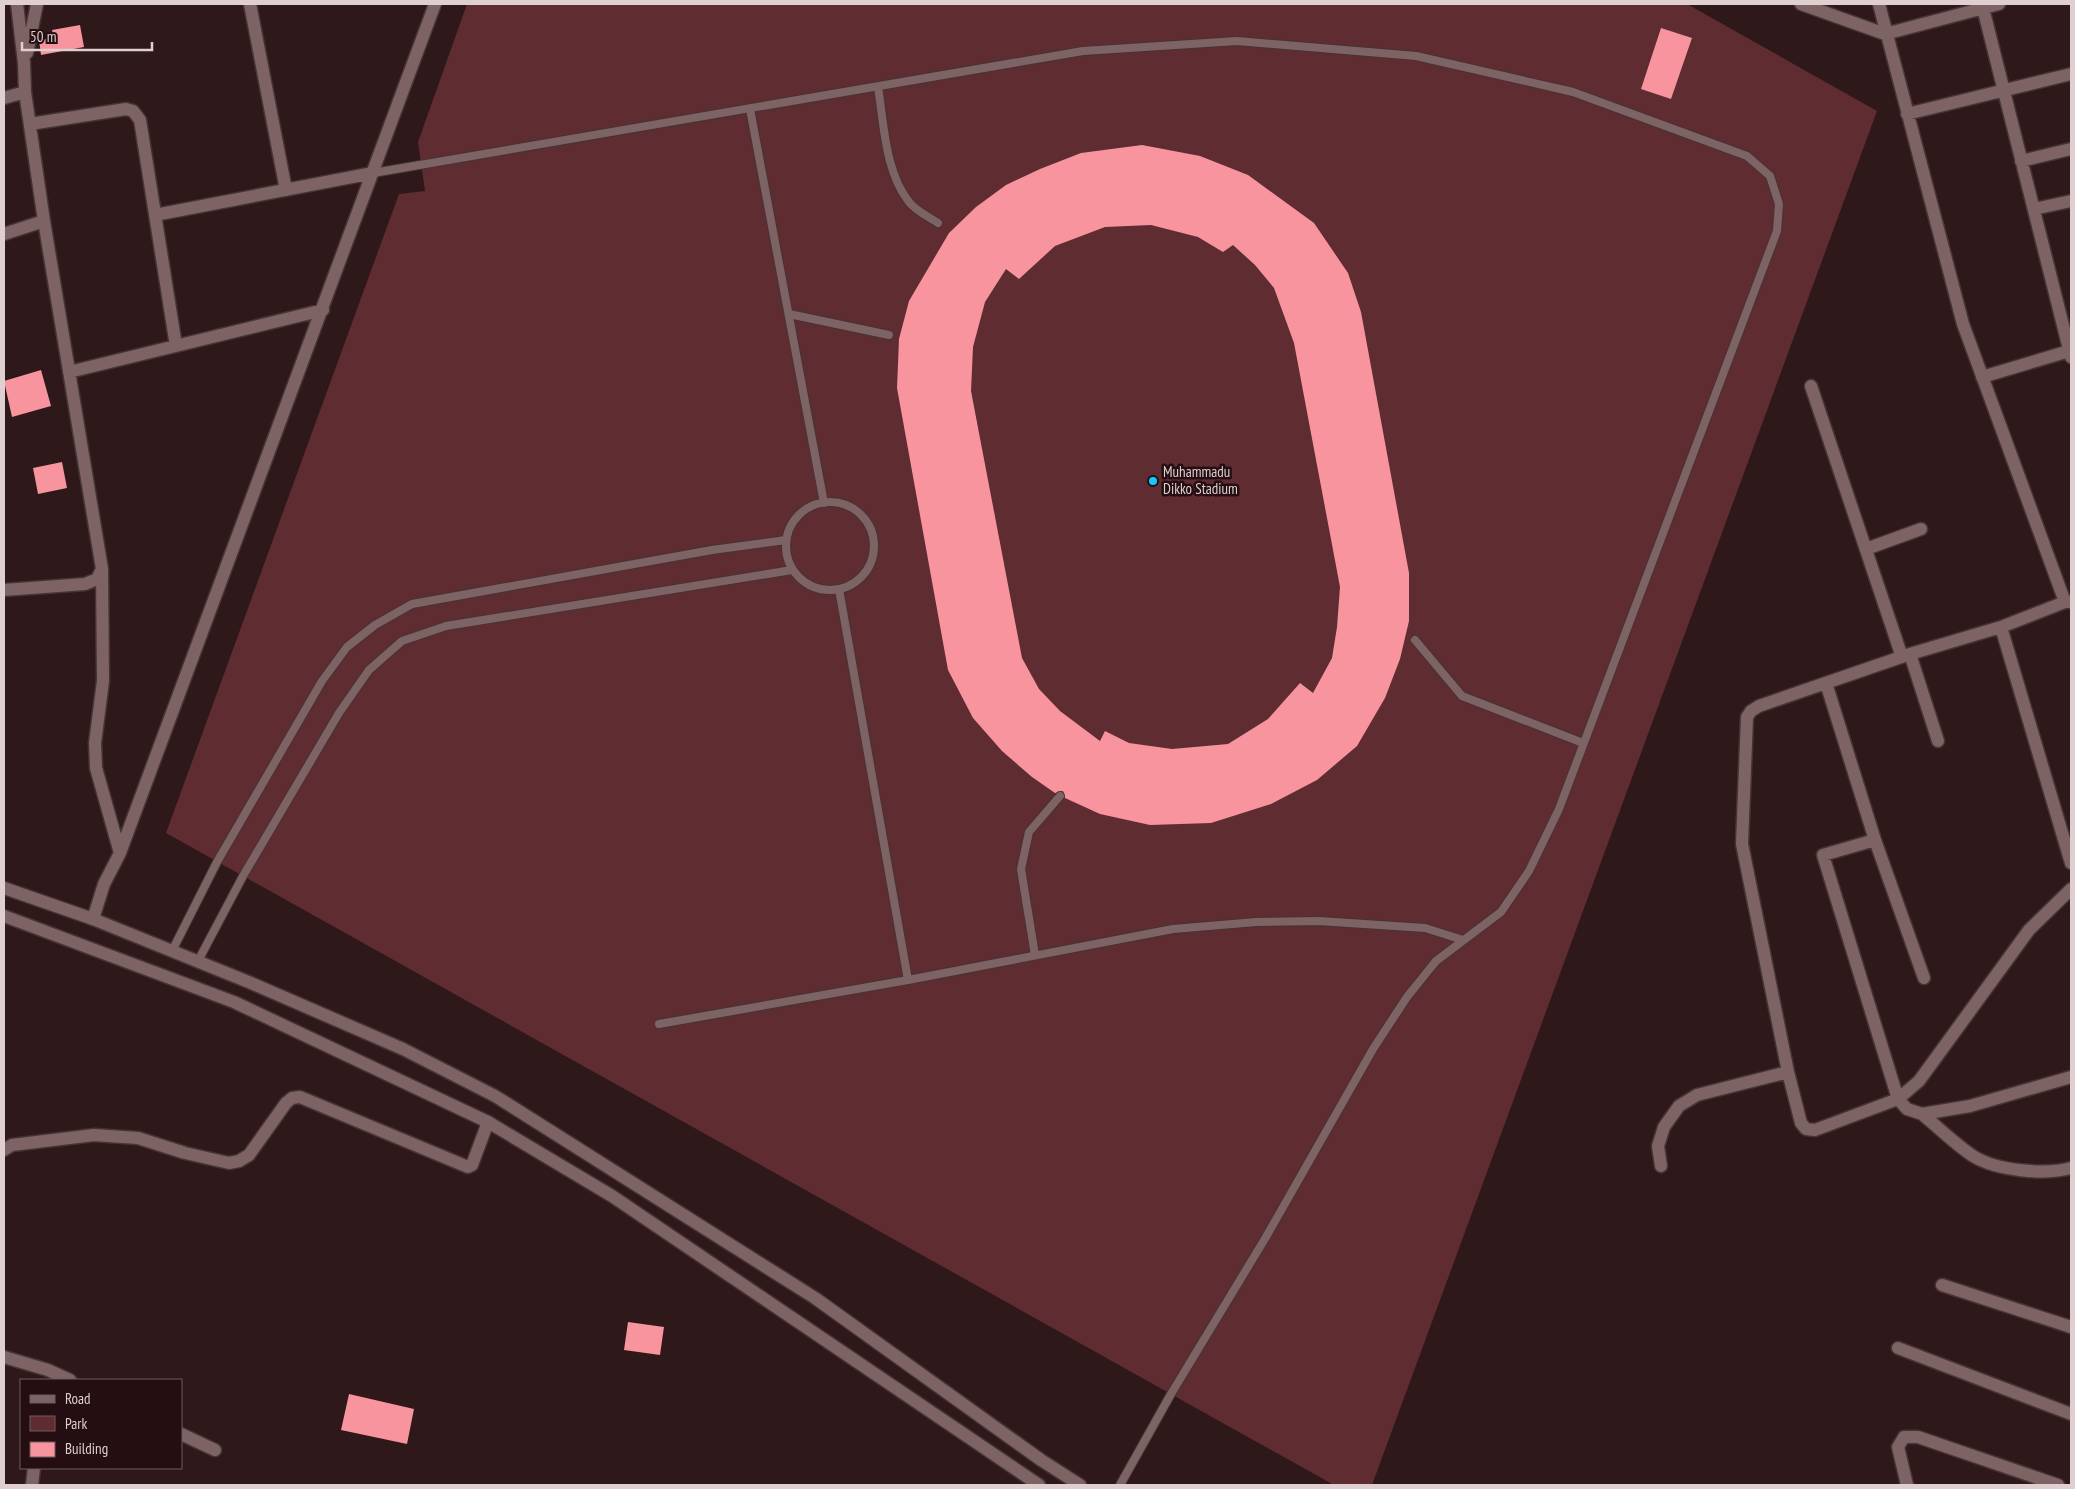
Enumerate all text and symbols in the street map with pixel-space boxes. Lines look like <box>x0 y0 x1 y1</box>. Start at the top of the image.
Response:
scale bar <box>22 20 152 52</box>
text: 50 m <box>30 27 56 46</box>
place label: Muhammadu Dikko Stadium <box>1163 462 1238 498</box>
marker: Muhammadu Dikko Stadium <box>1147 475 1159 487</box>
legend <box>20 1379 182 1469</box>
text: Road <box>65 1389 91 1408</box>
text: Park <box>65 1414 87 1433</box>
text: Building <box>65 1439 108 1458</box>

